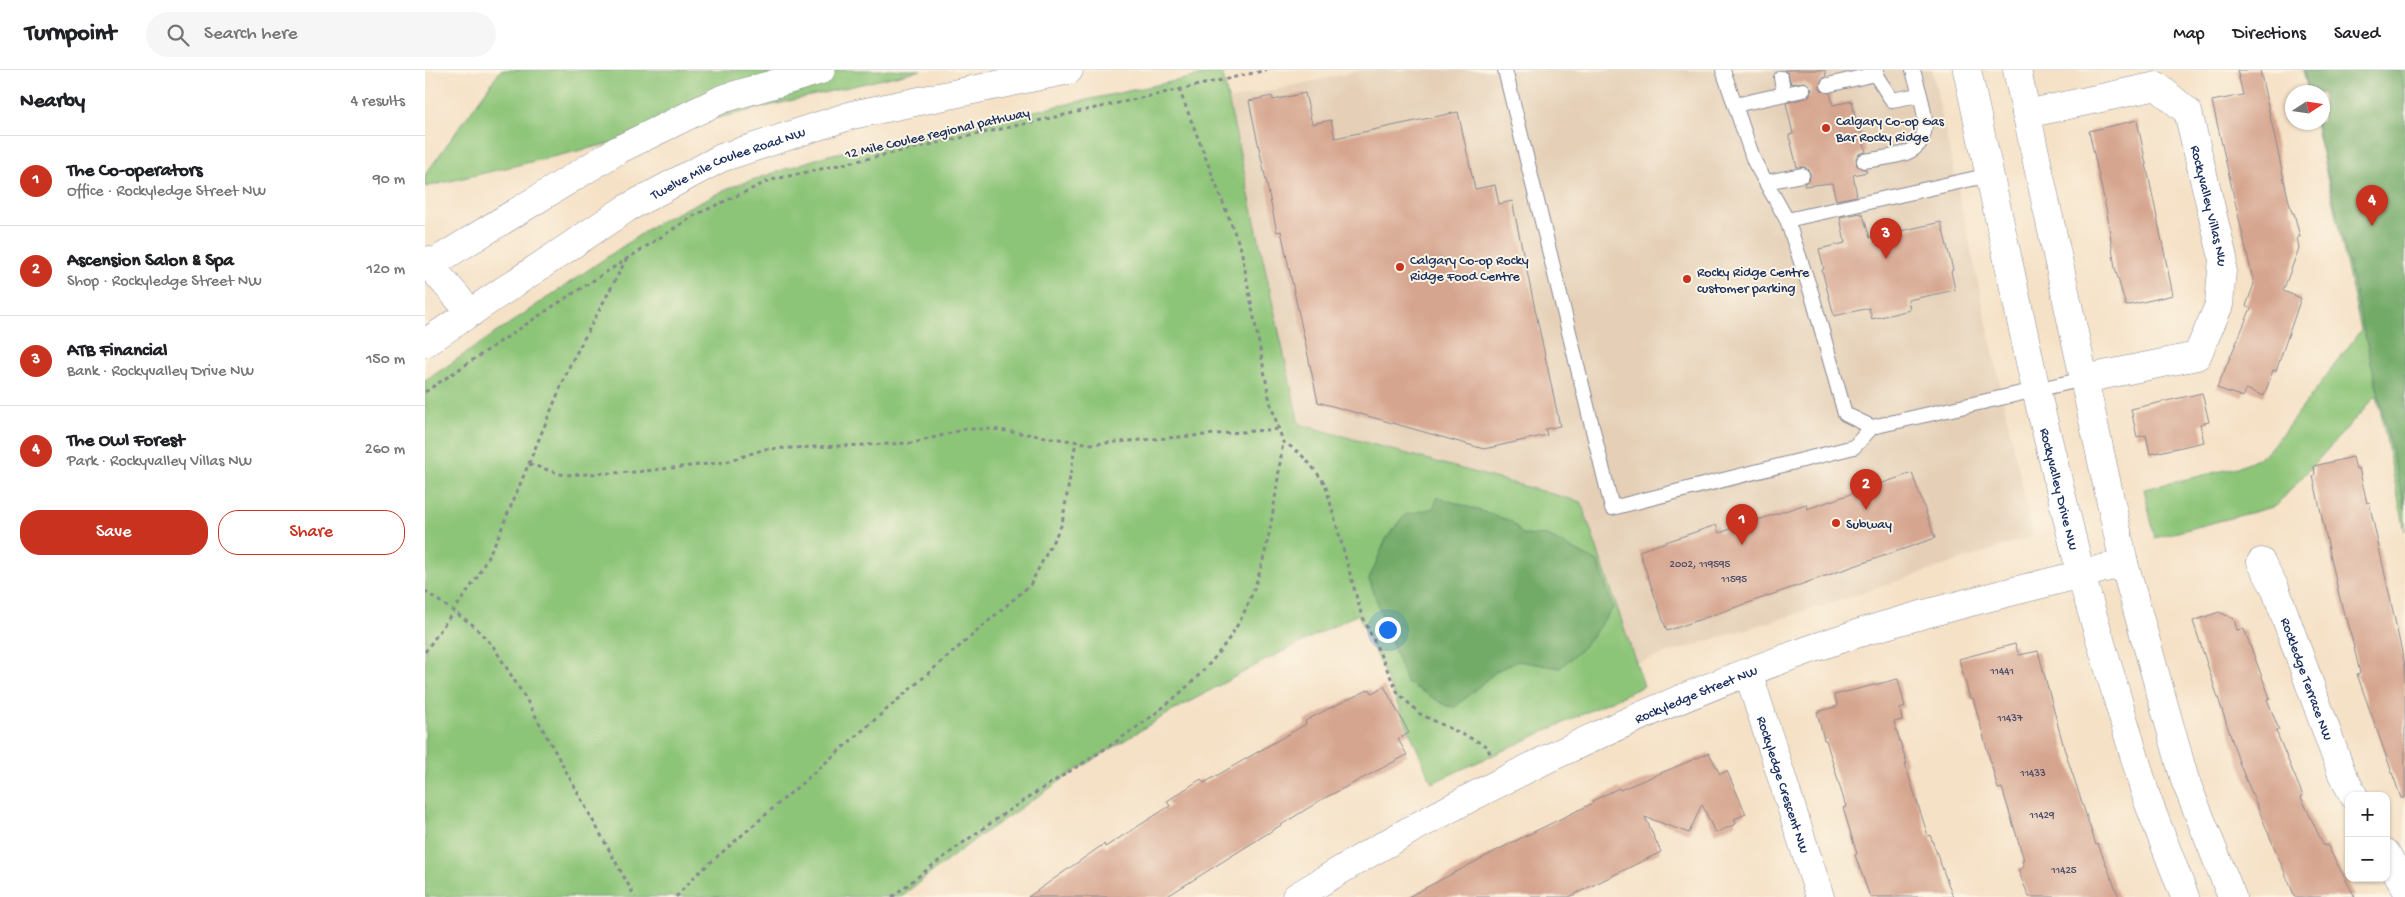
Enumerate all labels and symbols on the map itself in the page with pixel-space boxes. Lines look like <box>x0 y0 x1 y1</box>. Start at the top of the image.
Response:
north arrow <box>2285 85 2330 130</box>
street label: 12 Mile Coulee regional pathway <box>843 105 1032 164</box>
place label: Calgary Co-op Gas Bar Rocky Ridge <box>1835 114 1945 147</box>
marker: Calgary Co-op Gas Bar Rocky Ridge <box>1820 122 1832 134</box>
street label: Twelve Mile Coulee Road NW <box>648 125 808 205</box>
street label: Rockyvalley Villas NW <box>2185 144 2229 267</box>
pin: 4 <box>2356 185 2388 226</box>
pin: 3 <box>1870 218 1902 259</box>
place label: Calgary Co-op Rocky Ridge Food Centre <box>1410 253 1529 286</box>
marker: Calgary Co-op Rocky Ridge Food Centre <box>1394 261 1406 273</box>
place label: Rocky Ridge Centre customer parking <box>1697 265 1810 298</box>
marker: Rocky Ridge Centre customer parking <box>1681 273 1693 285</box>
street label: Rockyvalley Drive NW <box>2035 427 2081 552</box>
pin: 2 <box>1850 469 1882 510</box>
pin: 1 <box>1726 504 1758 545</box>
marker: Subway <box>1830 517 1842 529</box>
place label: Subway <box>1846 517 1892 534</box>
house number: 2002, 119595 <box>1670 559 1731 571</box>
house number: 11595 <box>1720 574 1747 586</box>
street label: Rockledge Terrace NW <box>2275 616 2335 743</box>
your location <box>1375 617 1401 643</box>
street label: Rockyledge Street NW <box>1633 663 1761 729</box>
house number: 11441 <box>1989 666 2014 678</box>
house number: 11437 <box>1996 713 2023 725</box>
street label: Rockyledge Crescent NW <box>1752 714 1812 856</box>
house number: 11433 <box>2019 768 2046 780</box>
house number: 11429 <box>2029 810 2055 822</box>
house number: 11425 <box>2050 865 2077 877</box>

